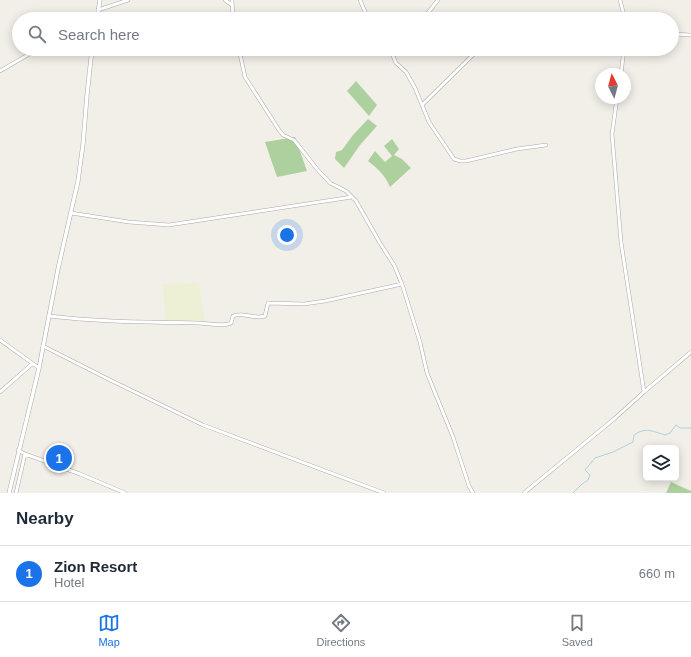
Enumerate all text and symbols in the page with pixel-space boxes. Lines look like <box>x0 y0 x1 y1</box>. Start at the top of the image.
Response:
search box <box>12 12 679 56</box>
icon: search <box>26 23 48 45</box>
text: Search here <box>58 26 140 43</box>
north arrow <box>595 68 631 104</box>
your location <box>277 225 297 245</box>
pin: 1 <box>46 443 72 473</box>
map controls <box>643 445 679 481</box>
button: layers <box>643 445 679 481</box>
text: Nearby <box>16 509 74 528</box>
text: Zion Resort <box>54 558 137 575</box>
text: 1 <box>25 566 33 581</box>
text: 660 m <box>639 566 675 581</box>
text: Hotel <box>54 575 84 590</box>
tab: Map <box>98 612 120 648</box>
tab: Directions <box>316 612 365 648</box>
tab: Saved <box>562 612 593 648</box>

